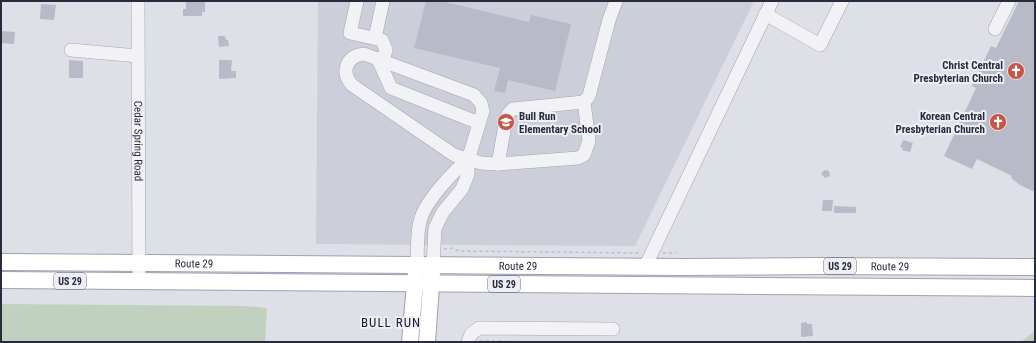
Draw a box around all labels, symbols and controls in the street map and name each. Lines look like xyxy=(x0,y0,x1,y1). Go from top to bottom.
place label: Christ Central Presbyterian Church xyxy=(913,59,1003,85)
church icon: Christ Central Presbyterian Church xyxy=(1006,61,1026,81)
street label: Cedar Spring Road xyxy=(131,101,145,181)
place label: Bull Run Elementary School xyxy=(519,110,601,136)
place label: Korean Central Presbyterian Church xyxy=(895,110,985,136)
school or university icon: Bull Run Elementary School xyxy=(496,112,516,132)
church icon: Korean Central Presbyterian Church xyxy=(988,112,1008,132)
street label: Route 29 xyxy=(175,257,213,271)
road number: US 29 xyxy=(824,258,856,274)
street label: Route 29 xyxy=(499,260,537,273)
street label: Route 29 xyxy=(871,260,909,273)
road number: US 29 xyxy=(54,273,86,289)
road number: US 29 xyxy=(488,276,520,292)
district label: BULL RUN xyxy=(361,315,421,330)

